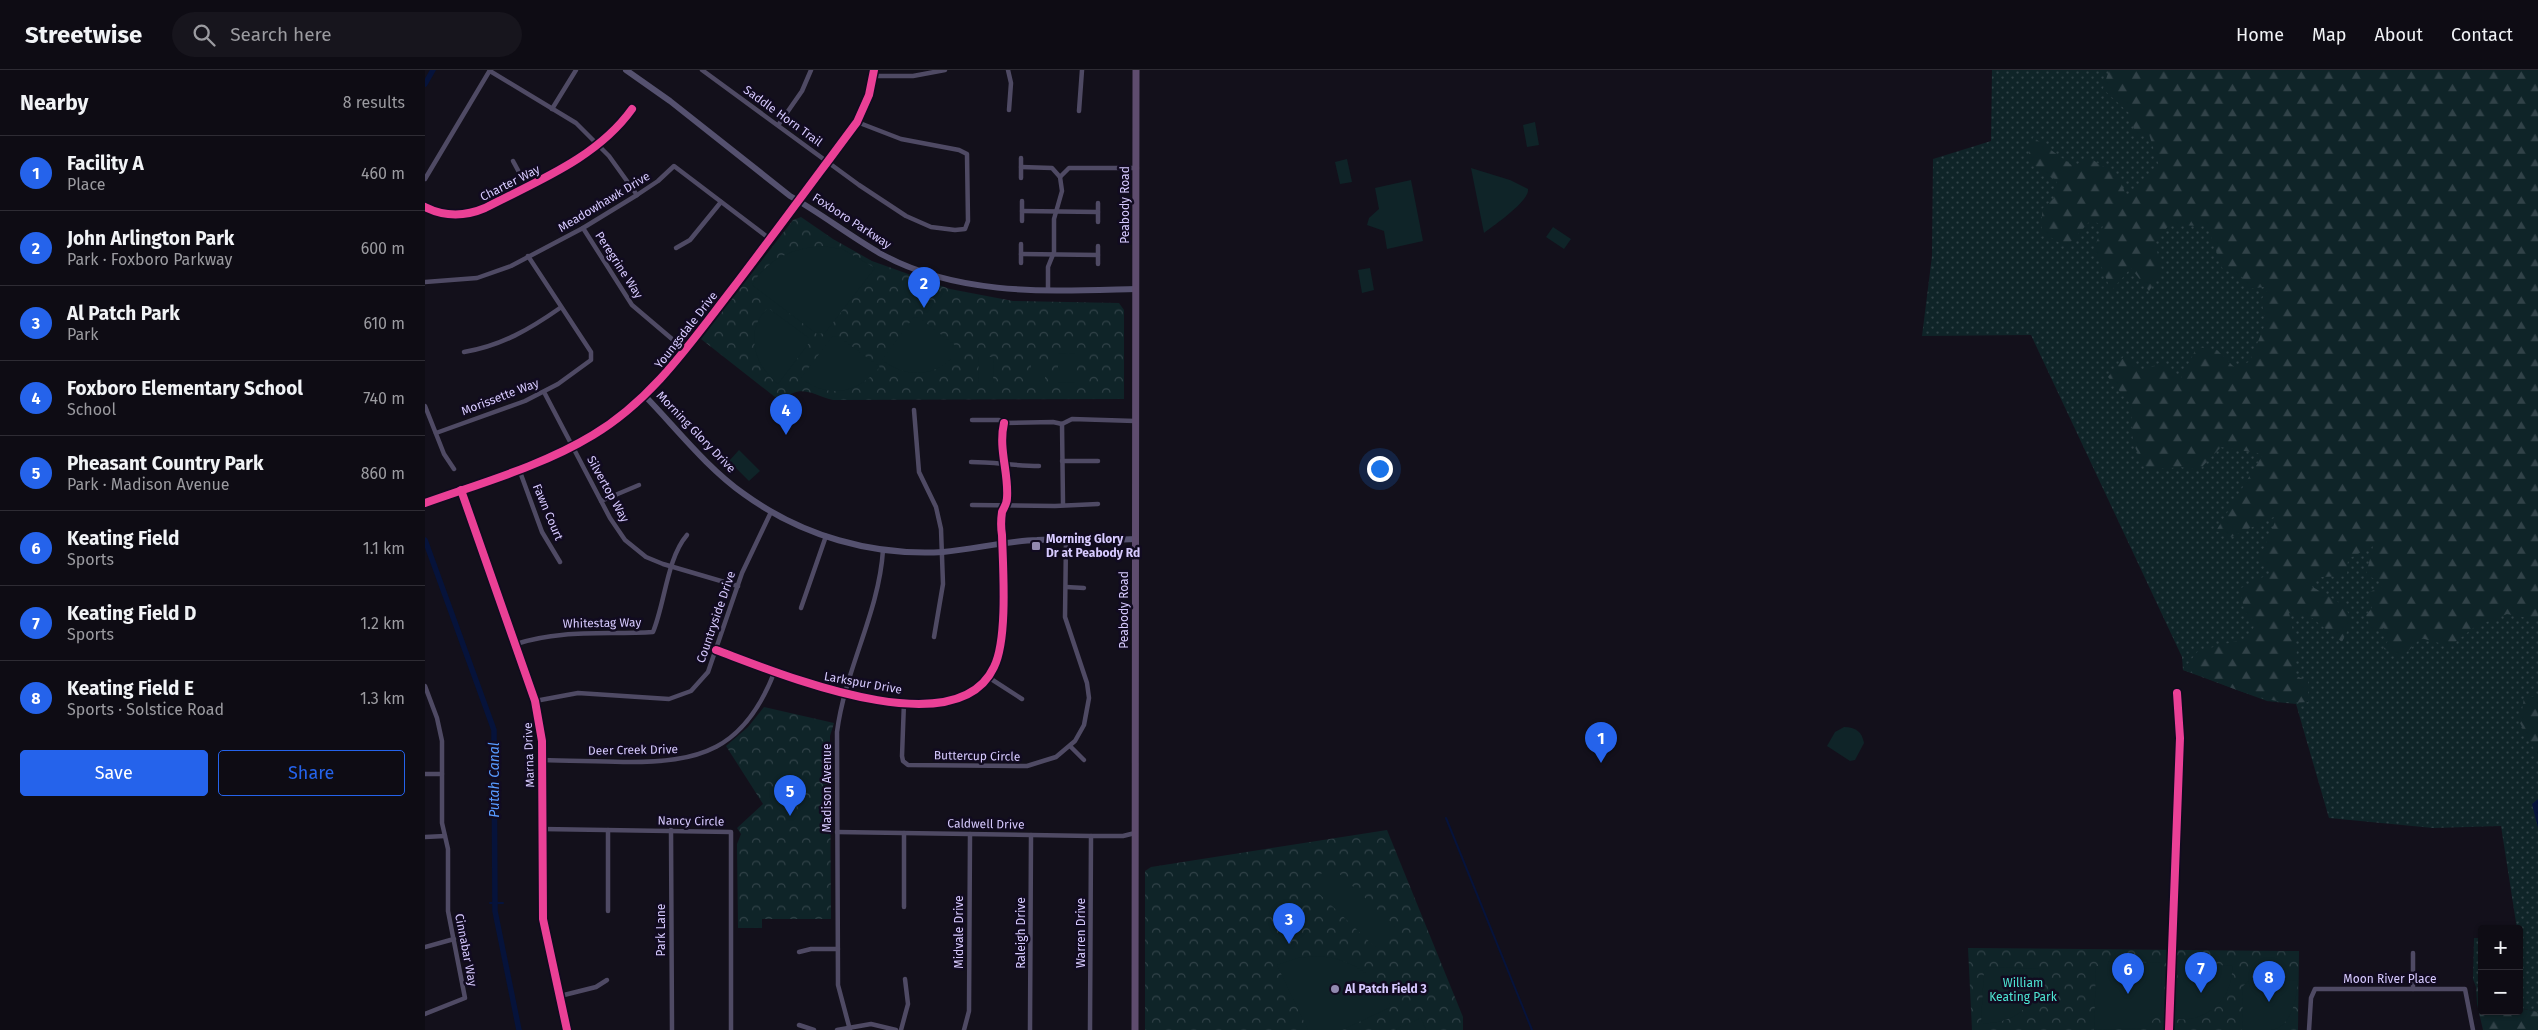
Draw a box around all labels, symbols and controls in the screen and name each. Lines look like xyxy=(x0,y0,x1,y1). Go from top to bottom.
search box xyxy=(172,12,522,57)
text: Streetwise xyxy=(25,21,142,49)
icon: search xyxy=(190,21,218,49)
text: Search here xyxy=(230,23,332,46)
text: Home xyxy=(2236,24,2284,46)
text: Map xyxy=(2312,24,2346,46)
text: About xyxy=(2374,24,2423,46)
text: Contact xyxy=(2451,24,2513,46)
street label: Saddle Horn Trail xyxy=(741,83,826,150)
text: Nearby xyxy=(20,90,88,116)
text: 8 results xyxy=(343,93,405,112)
text: Facility A xyxy=(67,152,144,175)
street label: Charter Way xyxy=(478,162,542,204)
text: 1 xyxy=(32,164,40,183)
text: 460 m xyxy=(361,164,405,183)
street label: Peabody Road xyxy=(1118,166,1132,244)
street label: Meadowhawk Drive xyxy=(556,169,652,235)
text: Place xyxy=(67,175,106,194)
street label: Foxboro Parkway xyxy=(810,190,894,252)
text: John Arlington Park xyxy=(67,227,234,250)
street label: Peregrine Way xyxy=(592,229,646,301)
text: 2 xyxy=(32,239,40,258)
text: 600 m xyxy=(361,239,405,258)
text: Park · Foxboro Parkway xyxy=(67,250,232,269)
pin: 2 xyxy=(908,267,940,308)
street label: Youngsdale Drive xyxy=(652,289,720,371)
text: Al Patch Park xyxy=(67,302,180,325)
text: 3 xyxy=(32,314,40,333)
text: 610 m xyxy=(363,314,405,333)
text: Park xyxy=(67,325,99,344)
street label: Morissette Way xyxy=(459,376,541,418)
text: Foxboro Elementary School xyxy=(67,377,303,400)
street label: Morning Glory Drive xyxy=(654,388,738,476)
text: 4 xyxy=(31,389,41,408)
text: 740 m xyxy=(363,389,405,408)
pin: 4 xyxy=(770,394,802,435)
text: School xyxy=(67,400,116,419)
text: Pheasant Country Park xyxy=(67,452,263,475)
street label: Silvertop Way xyxy=(584,453,632,525)
your location xyxy=(1367,456,1393,482)
text: 5 xyxy=(32,464,40,483)
text: 860 m xyxy=(361,464,405,483)
text: Park · Madison Avenue xyxy=(67,475,230,494)
street label: Fawn Court xyxy=(530,482,566,543)
text: Keating Field xyxy=(67,527,180,550)
place label: Morning Glory Dr at Peabody Rd xyxy=(1046,532,1140,560)
text: 6 xyxy=(31,539,41,558)
text: 1.1 km xyxy=(363,539,405,558)
marker: Morning Glory Dr at Peabody Rd xyxy=(1030,540,1042,552)
text: Sports xyxy=(67,550,114,569)
street label: Countryside Drive xyxy=(694,569,738,665)
street label: Peabody Road xyxy=(1117,571,1131,649)
text: Keating Field D xyxy=(67,602,196,625)
text: 7 xyxy=(32,614,40,633)
text: 1.2 km xyxy=(360,614,405,633)
street label: Whitestag Way xyxy=(563,615,641,631)
text: Sports xyxy=(67,625,114,644)
street label: Larkspur Drive xyxy=(823,669,903,697)
text: Keating Field E xyxy=(67,677,194,700)
text: 8 xyxy=(31,689,41,708)
text: 1.3 km xyxy=(360,689,405,708)
text: Sports · Solstice Road xyxy=(67,700,224,719)
street label: Marna Drive xyxy=(521,722,537,788)
pin: 1 xyxy=(1585,722,1617,763)
water label: Putah Canal xyxy=(486,742,503,818)
street label: Deer Creek Drive xyxy=(588,742,678,758)
street label: Madison Avenue xyxy=(820,743,834,833)
street label: Buttercup Circle xyxy=(934,748,1020,764)
button: Save xyxy=(20,750,208,796)
button: Share xyxy=(218,750,405,796)
pin: 5 xyxy=(774,775,806,816)
street label: Nancy Circle xyxy=(658,813,724,829)
street label: Caldwell Drive xyxy=(947,816,1025,832)
street label: Midvale Drive xyxy=(952,895,966,969)
street label: Raleigh Drive xyxy=(1014,897,1028,969)
street label: Warren Drive xyxy=(1074,898,1088,968)
pin: 3 xyxy=(1273,903,1305,944)
street label: Park Lane xyxy=(654,904,668,956)
street label: Cinnabar Way xyxy=(452,912,480,988)
map controls xyxy=(2478,925,2523,1015)
button: + xyxy=(2478,925,2523,970)
pin: 7 xyxy=(2185,952,2217,993)
pin: 6 xyxy=(2112,953,2144,994)
pin: 8 xyxy=(2253,961,2285,1002)
button: − xyxy=(2478,970,2523,1015)
street label: Moon River Place xyxy=(2343,972,2437,986)
park label: William Keating Park xyxy=(1989,976,2058,1004)
place label: Al Patch Field 3 xyxy=(1344,982,1427,996)
marker: Al Patch Field 3 xyxy=(1329,983,1341,995)

